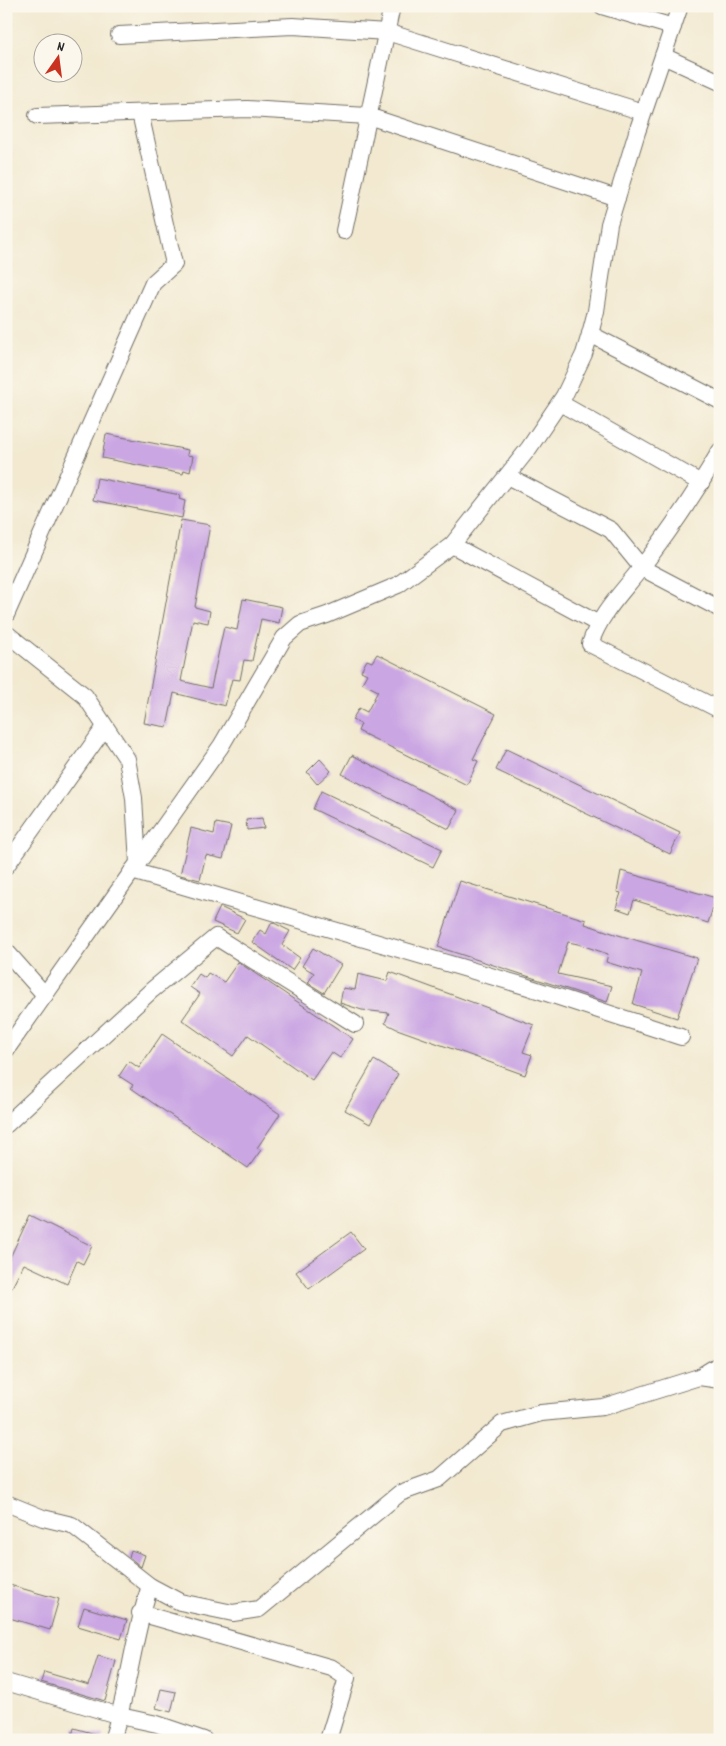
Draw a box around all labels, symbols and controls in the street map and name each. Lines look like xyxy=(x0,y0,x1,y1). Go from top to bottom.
north arrow xyxy=(32,32,82,82)
text: N xyxy=(55,37,67,58)

